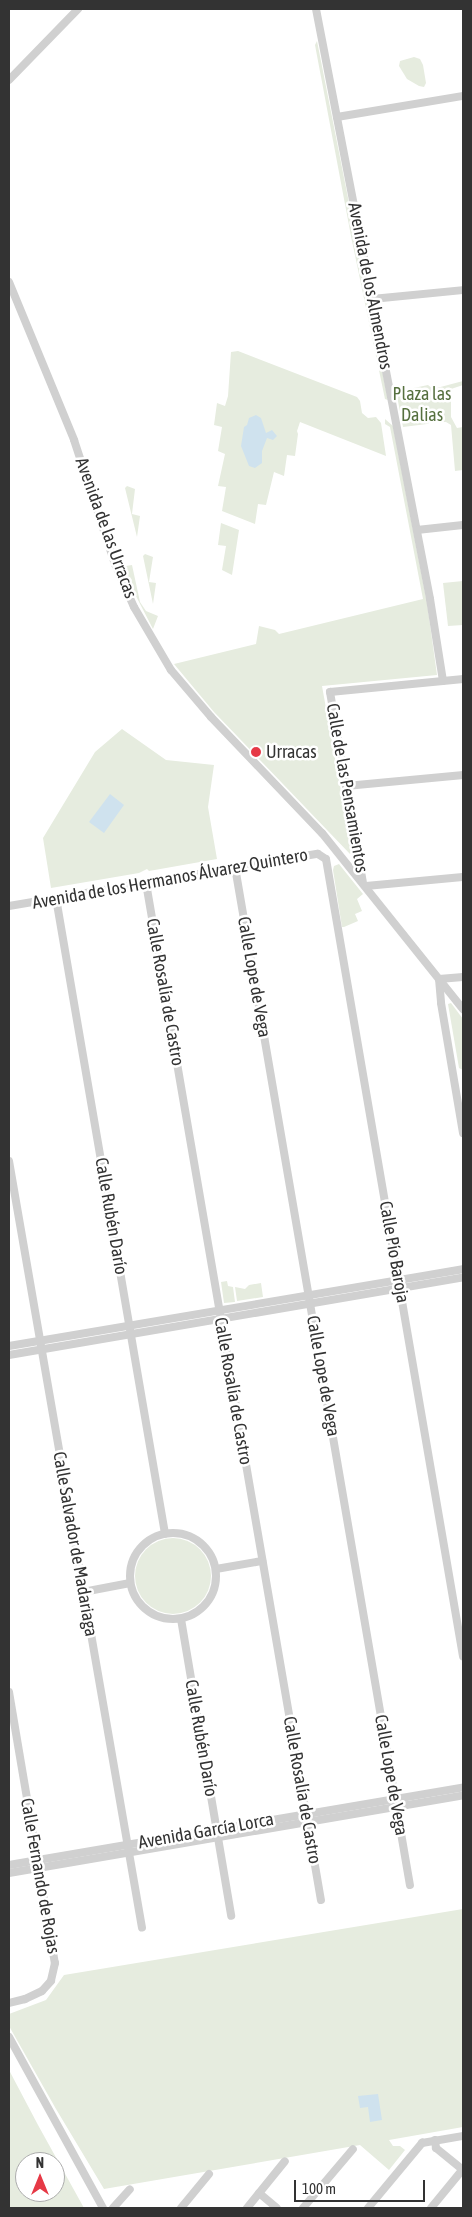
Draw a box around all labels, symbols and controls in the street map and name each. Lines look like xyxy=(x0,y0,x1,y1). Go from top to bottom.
street label: Avenida de los Almendros xyxy=(343,201,397,371)
park label: Plaza las Dalias xyxy=(393,384,451,426)
street label: Avenida de las Urracas xyxy=(71,455,141,601)
street label: Calle de las Pensamientos xyxy=(321,702,373,874)
place label: Urracas xyxy=(266,741,317,763)
marker: Urracas xyxy=(250,746,262,758)
street label: Avenida de los Hermanos Álvarez Quintero xyxy=(31,844,309,914)
street label: Calle Lope de Vega xyxy=(233,915,275,1039)
street label: Calle Rosalía de Castro xyxy=(141,917,189,1067)
street label: Calle Rubén Darío xyxy=(90,1156,132,1276)
street label: Calle Pío Baroja xyxy=(374,1199,414,1305)
street label: Calle Lope de Vega xyxy=(302,1314,344,1438)
street label: Calle Rosalía de Castro xyxy=(209,1316,257,1466)
street label: Calle Salvador de Madariaga xyxy=(48,1450,102,1638)
street label: Calle Rubén Darío xyxy=(180,1678,222,1798)
street label: Calle Lope de Vega xyxy=(370,1713,412,1837)
street label: Calle Rosalía de Castro xyxy=(278,1715,326,1865)
street label: Calle Fernando de Rojas xyxy=(16,1797,64,1955)
street label: Avenida García Lorca xyxy=(137,1808,275,1854)
north arrow xyxy=(15,2152,65,2202)
text: N xyxy=(36,2155,44,2171)
scale bar xyxy=(297,2170,428,2202)
text: 100 m xyxy=(302,2180,336,2197)

